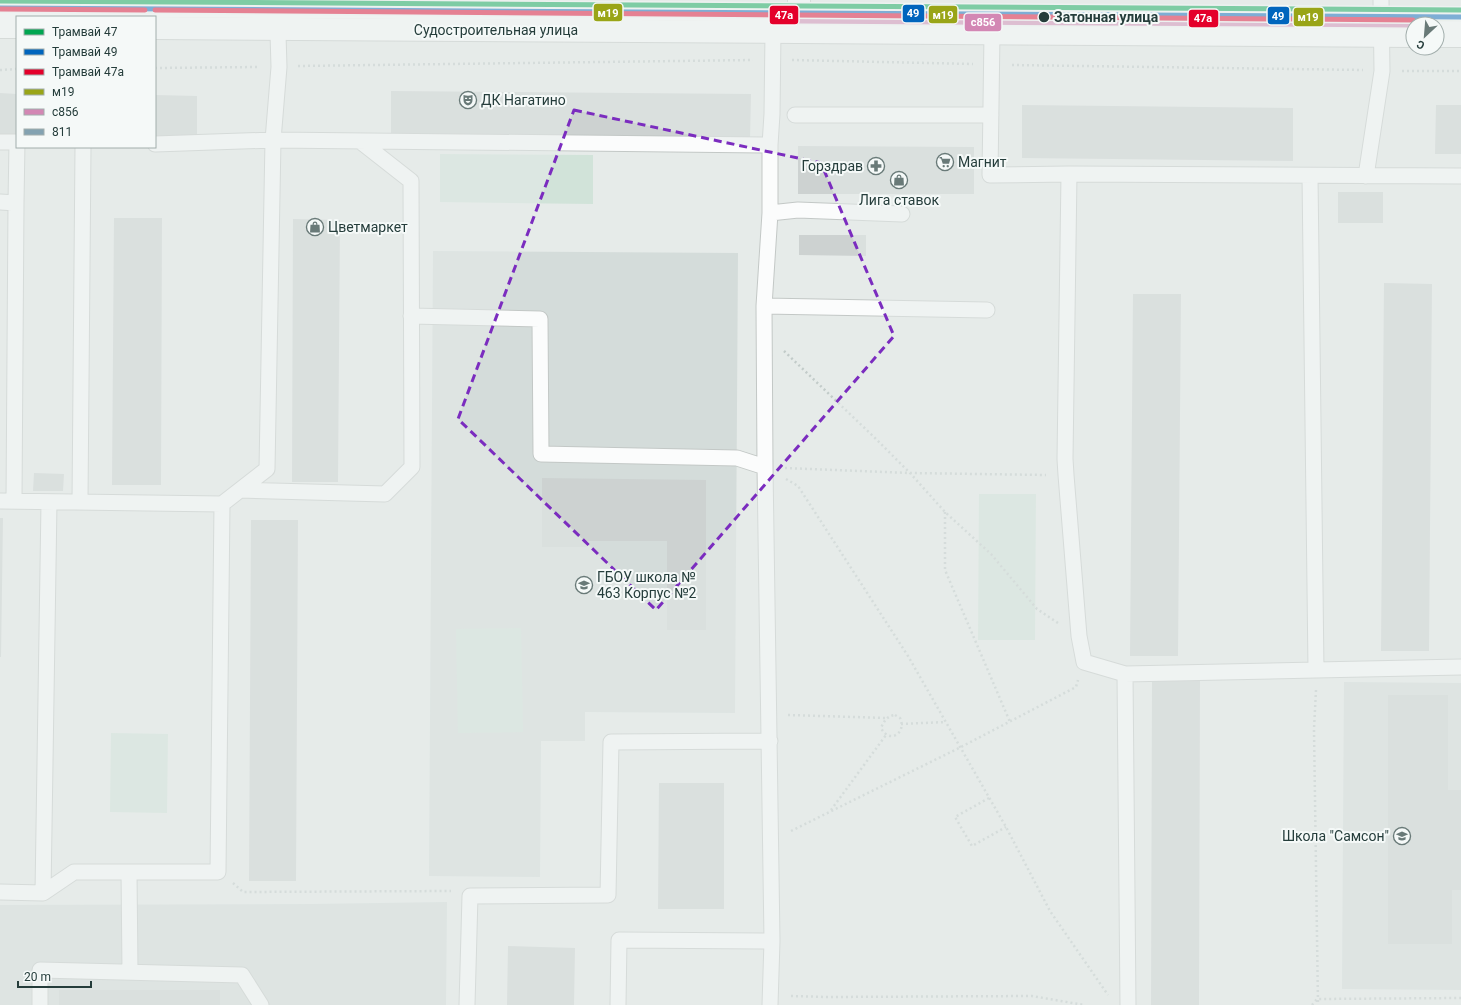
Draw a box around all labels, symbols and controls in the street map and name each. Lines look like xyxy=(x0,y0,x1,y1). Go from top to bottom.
line badge: м19 xyxy=(593,3,623,22)
line badge: 49 xyxy=(902,4,925,23)
line badge: 47а xyxy=(769,5,799,25)
line badge: м19 xyxy=(928,5,958,24)
line badge: 49 xyxy=(1267,6,1290,25)
text: м19 xyxy=(598,7,618,20)
text: 49 xyxy=(907,7,919,20)
line badge: м19 xyxy=(1293,7,1324,27)
text: 47а xyxy=(775,9,793,22)
text: м19 xyxy=(933,9,953,22)
place label: Затонная улица xyxy=(1054,9,1159,25)
line badge: 47а xyxy=(1188,9,1219,28)
marker: Затонная улица xyxy=(1037,10,1051,24)
text: 49 xyxy=(1272,10,1284,23)
text: м19 xyxy=(1298,11,1318,24)
text: 47а xyxy=(1194,12,1212,25)
line badge: с856 xyxy=(964,13,1002,32)
legend xyxy=(16,16,156,148)
text: с856 xyxy=(971,16,995,29)
north arrow xyxy=(1405,16,1445,56)
street label: Судостроительная улица xyxy=(414,22,578,38)
text: Трамвай 47 xyxy=(52,25,118,39)
text: С xyxy=(1415,37,1427,52)
text: Трамвай 49 xyxy=(52,45,117,59)
text: Трамвай 47а xyxy=(52,65,124,79)
text: м19 xyxy=(52,85,74,99)
theatre icon: ДК Нагатино xyxy=(458,90,478,110)
place label: ДК Нагатино xyxy=(481,92,566,108)
text: с856 xyxy=(52,105,79,119)
text: 811 xyxy=(52,125,72,139)
supermarket icon: Магнит xyxy=(935,152,955,172)
place label: Магнит xyxy=(958,154,1007,170)
pharmacy icon: Горздрав xyxy=(866,156,886,176)
place label: Горздрав xyxy=(802,158,863,174)
shop icon: Лига ставок xyxy=(889,170,909,190)
place label: Лига ставок xyxy=(859,192,939,208)
shop icon: Цветмаркет xyxy=(305,217,325,237)
place label: Цветмаркет xyxy=(328,219,408,235)
place label: ГБОУ школа № 463 Корпус №2 xyxy=(597,569,697,601)
school or university icon: ГБОУ школа № 463 Корпус №2 xyxy=(574,575,594,595)
school or university icon: Школа "Самсон" xyxy=(1392,826,1412,846)
place label: Школа "Самсон" xyxy=(1282,828,1389,844)
scale bar xyxy=(18,963,91,989)
text: 20 m xyxy=(24,970,51,984)

